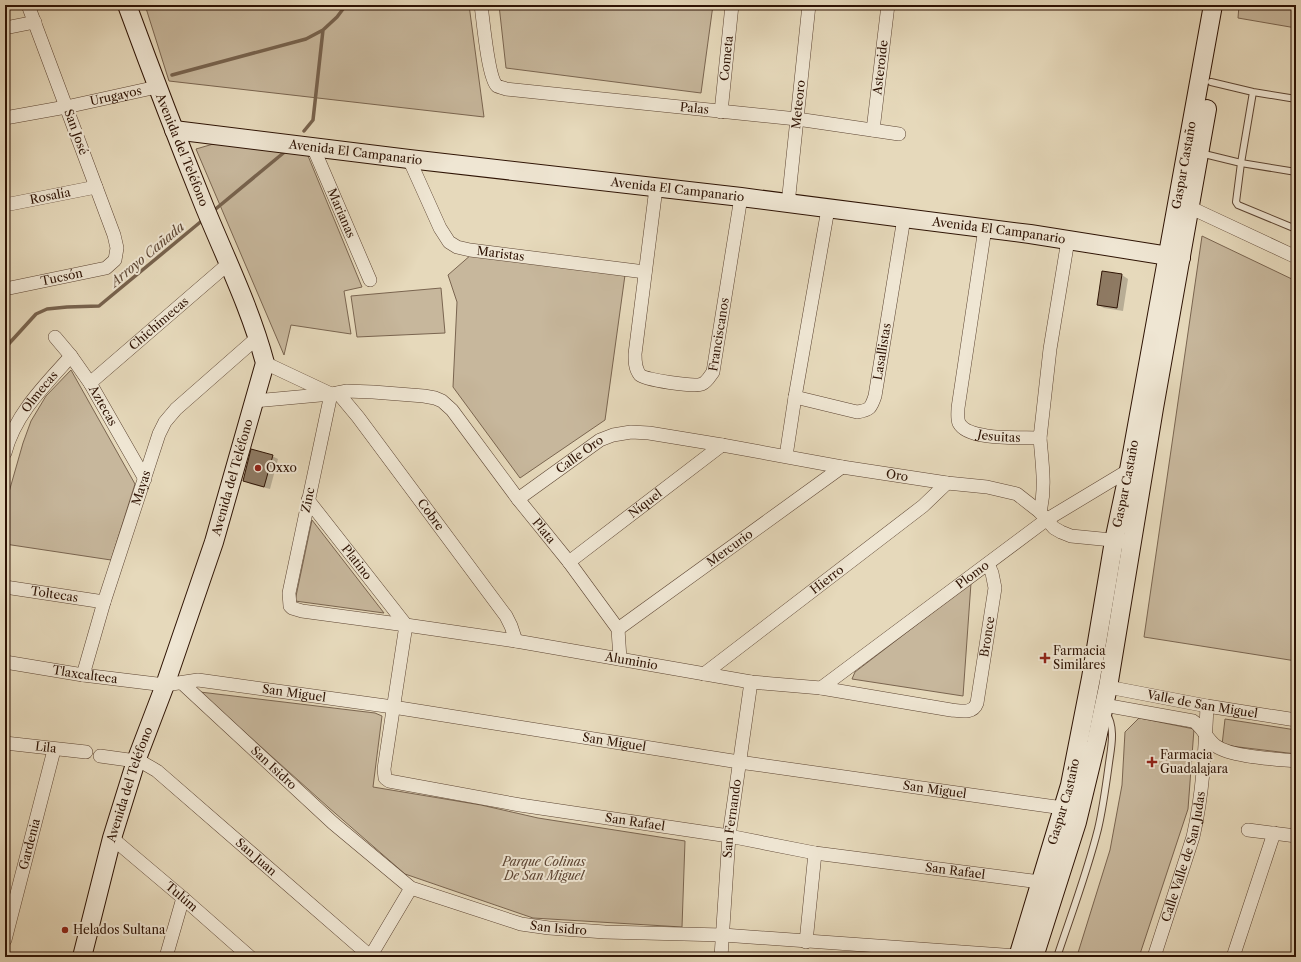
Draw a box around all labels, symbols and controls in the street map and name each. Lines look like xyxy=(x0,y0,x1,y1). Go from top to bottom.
street label: Cometa xyxy=(716,34,736,81)
street label: Asteroide xyxy=(869,39,891,97)
street label: Meteoro xyxy=(788,79,808,130)
street label: Urugayos xyxy=(88,83,143,109)
street label: Avenida del Teléfono xyxy=(153,90,212,209)
street label: Palas xyxy=(679,99,710,117)
street label: San José xyxy=(61,107,92,157)
street label: Gaspar Castaño xyxy=(1168,120,1199,210)
street label: Avenida El Campanario xyxy=(287,136,423,167)
street label: Avenida El Campanario xyxy=(609,174,745,204)
street label: Rosalía xyxy=(28,184,72,207)
street label: Marianas xyxy=(325,186,359,240)
street label: Avenida El Campanario xyxy=(930,214,1067,247)
water label: Arroyo Cañada xyxy=(105,218,188,291)
street label: Maristas xyxy=(476,243,526,264)
street label: Tucsón xyxy=(39,265,84,288)
street label: Chichimecas xyxy=(126,293,191,353)
street label: Franciscanos xyxy=(705,296,732,373)
street label: Lasallistas xyxy=(870,322,894,381)
street label: Olmecas xyxy=(18,368,61,415)
street label: Aztecas xyxy=(85,382,121,428)
street label: Avenida del Teléfono xyxy=(208,417,256,538)
street label: Jesuitas xyxy=(974,426,1021,445)
street label: Calle Oro xyxy=(553,432,606,476)
street label: Gaspar Castaño xyxy=(1109,439,1141,529)
place label: Oxxo xyxy=(266,460,297,475)
marker: Oxxo xyxy=(253,463,263,473)
street label: Oro xyxy=(885,466,909,484)
street label: Mayas xyxy=(128,468,154,507)
street label: Níquel xyxy=(625,485,665,521)
street label: Zinc xyxy=(298,486,318,514)
street label: Cobre xyxy=(414,496,448,533)
street label: Plata xyxy=(530,515,559,547)
street label: Mercurio xyxy=(704,526,756,569)
street label: Platino xyxy=(339,541,376,582)
street label: Plomo xyxy=(953,557,992,592)
street label: Hierro xyxy=(807,562,846,597)
street label: Toltecas xyxy=(30,583,79,605)
street label: Bronce xyxy=(976,615,998,658)
place label: Farmacia Similares xyxy=(1053,643,1106,672)
street label: Aluminio xyxy=(603,649,659,673)
marker: Farmacia Similares xyxy=(1040,653,1050,663)
street label: Tlaxcalteca xyxy=(51,662,119,686)
street label: San Miguel xyxy=(261,681,327,705)
street label: Valle de San Miguel xyxy=(1145,686,1259,721)
street label: Avenida del Teléfono xyxy=(103,725,155,845)
street label: San Miguel xyxy=(582,729,648,754)
street label: Lila xyxy=(34,738,58,756)
street label: San Isidro xyxy=(248,743,300,793)
place label: Farmacia Guadalajara xyxy=(1160,747,1229,776)
street label: Gaspar Castaño xyxy=(1044,757,1082,847)
marker: Farmacia Guadalajara xyxy=(1147,757,1157,767)
street label: San Miguel xyxy=(902,777,968,801)
street label: San Fernando xyxy=(720,778,744,858)
street label: Calle Valle de San Judas xyxy=(1158,790,1208,924)
street label: San Rafael xyxy=(604,810,666,833)
street label: Gardenia xyxy=(15,816,43,871)
street label: San Juan xyxy=(233,835,280,879)
park label: Parque Colinas De San Miguel xyxy=(501,854,587,883)
street label: San Rafael xyxy=(924,859,986,882)
street label: Tulúm xyxy=(162,878,201,915)
street label: San Isidro xyxy=(529,917,588,938)
place label: Helados Sultana xyxy=(73,922,166,937)
marker: Helados Sultana xyxy=(60,925,70,935)

